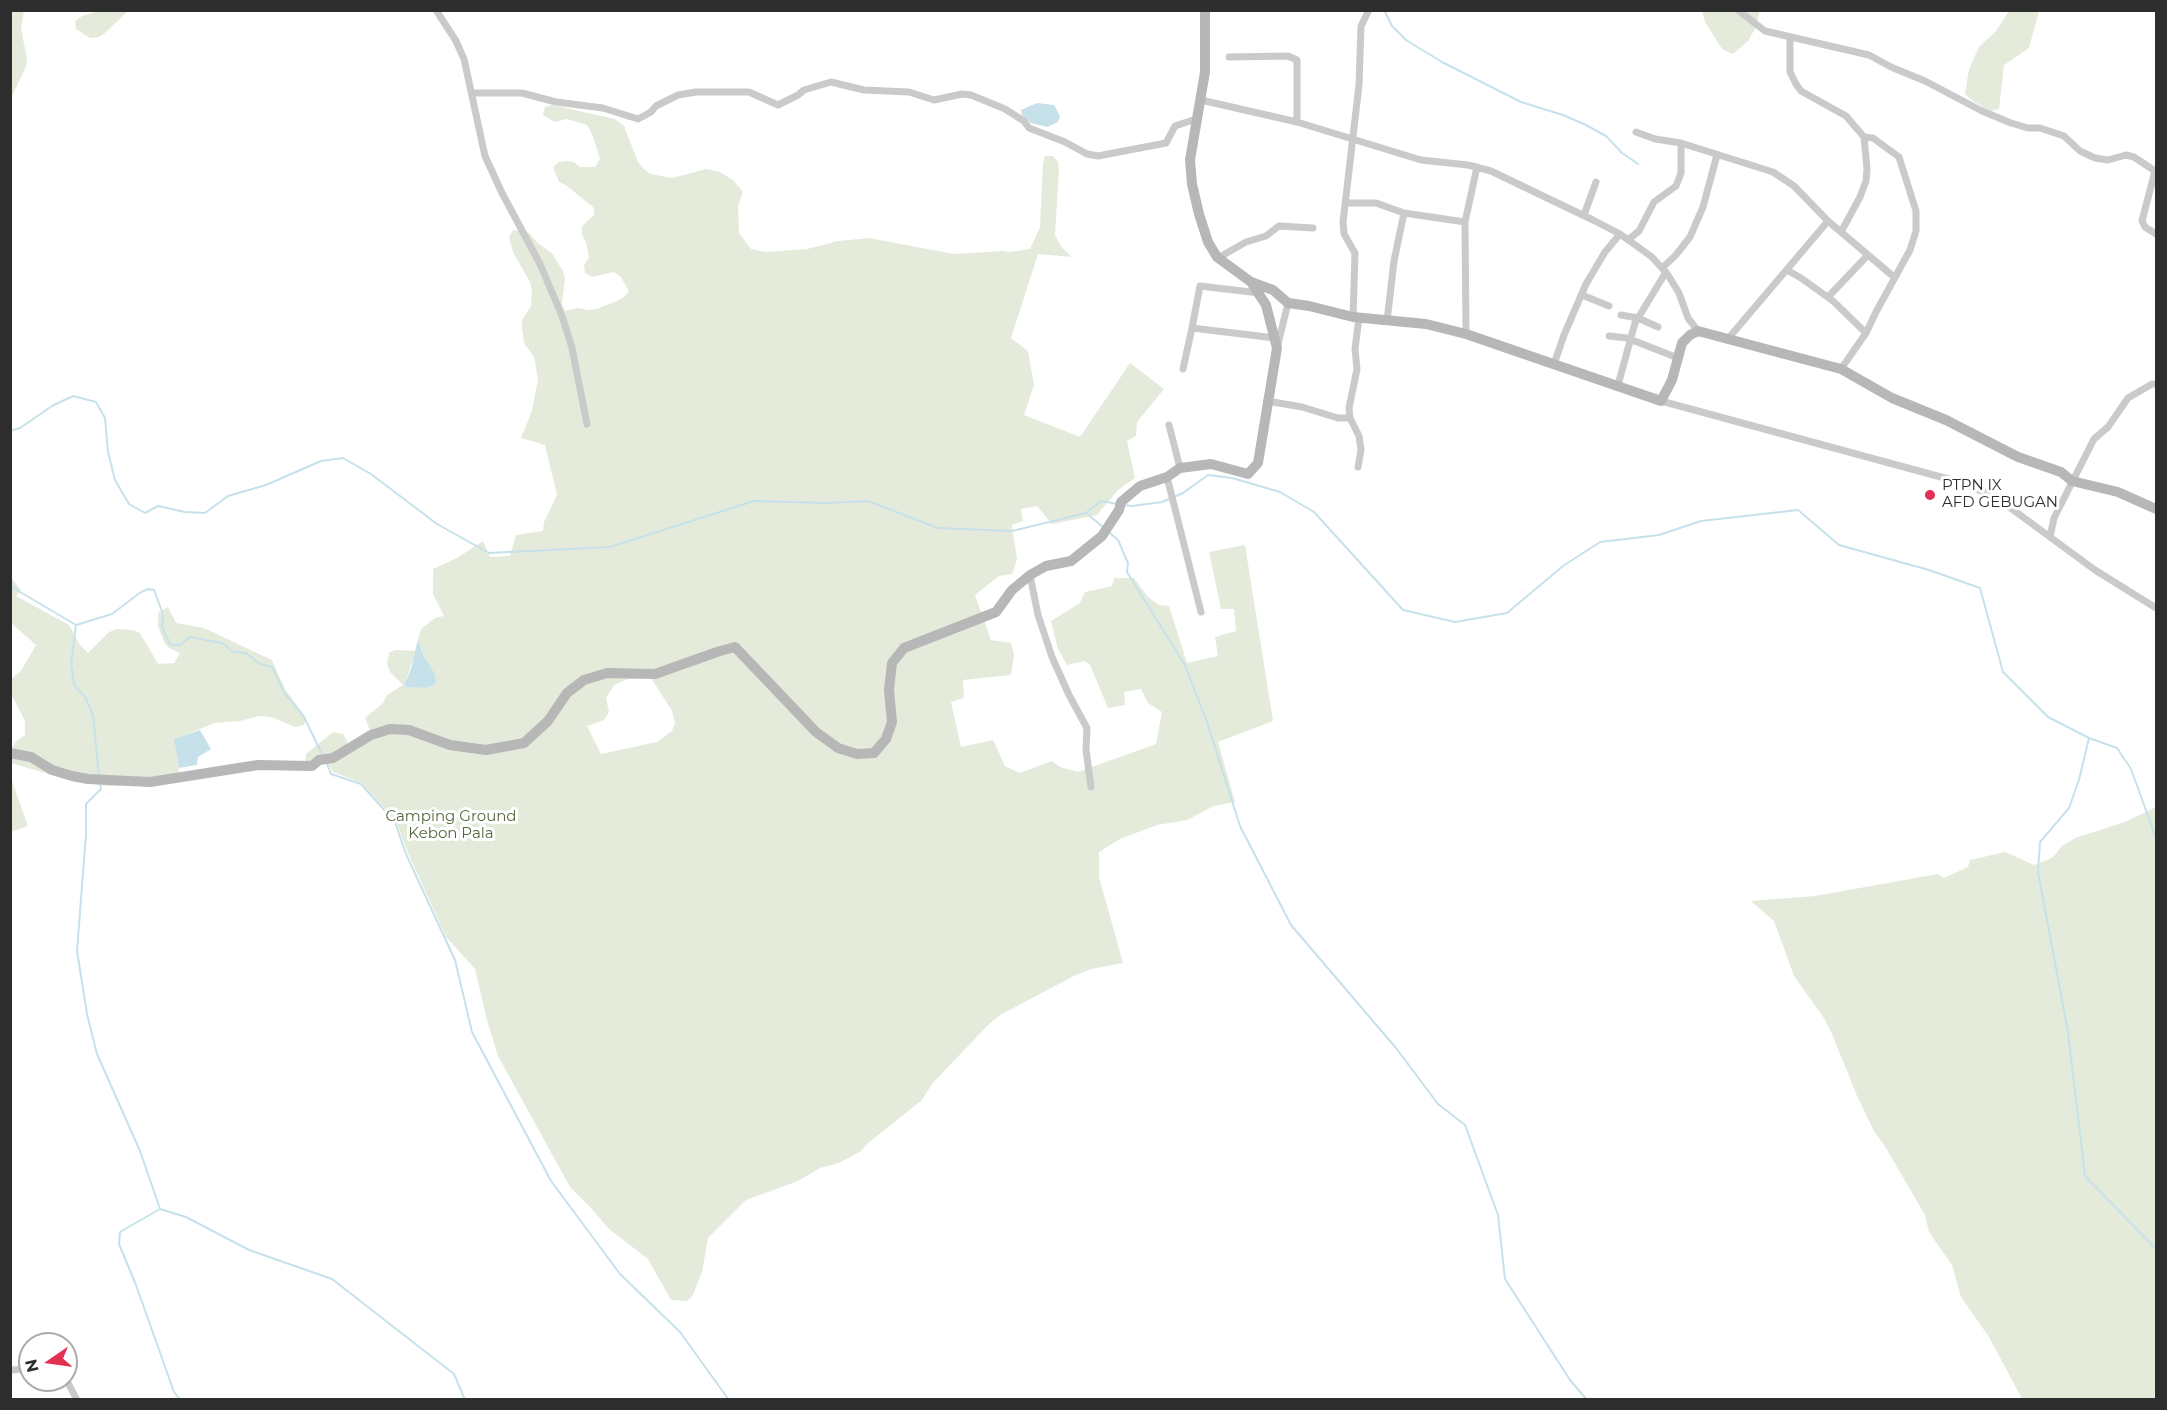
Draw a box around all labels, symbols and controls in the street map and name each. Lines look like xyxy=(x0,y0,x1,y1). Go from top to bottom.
place label: PTPN IX AFD GEBUGAN xyxy=(1942,477,2058,512)
marker: PTPN IX AFD GEBUGAN xyxy=(1923,488,1937,502)
park label: Camping Ground Kebon Pala xyxy=(385,808,517,843)
north arrow xyxy=(18,1332,78,1392)
text: N xyxy=(21,1357,43,1374)

